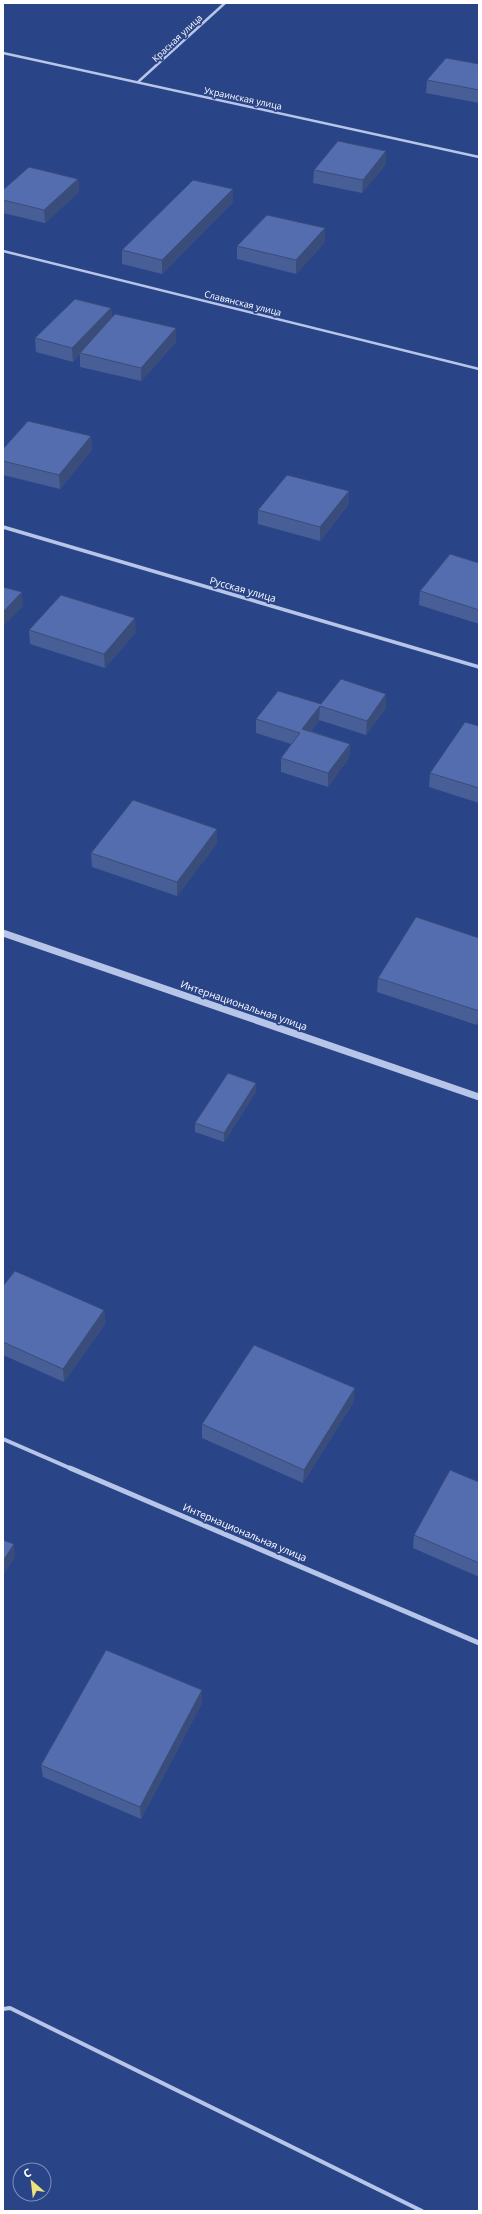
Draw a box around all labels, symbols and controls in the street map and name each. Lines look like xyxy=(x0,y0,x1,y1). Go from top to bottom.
street label: Красная улица xyxy=(149,11,205,65)
street label: Украинская улица xyxy=(203,83,283,113)
street label: Славянская улица xyxy=(203,287,283,319)
street label: Русская улица xyxy=(208,573,278,605)
street label: Интернациональная улица xyxy=(179,977,309,1033)
street label: Интернациональная улица xyxy=(181,1500,309,1564)
north arrow xyxy=(12,2162,52,2202)
text: С xyxy=(20,2164,34,2181)

